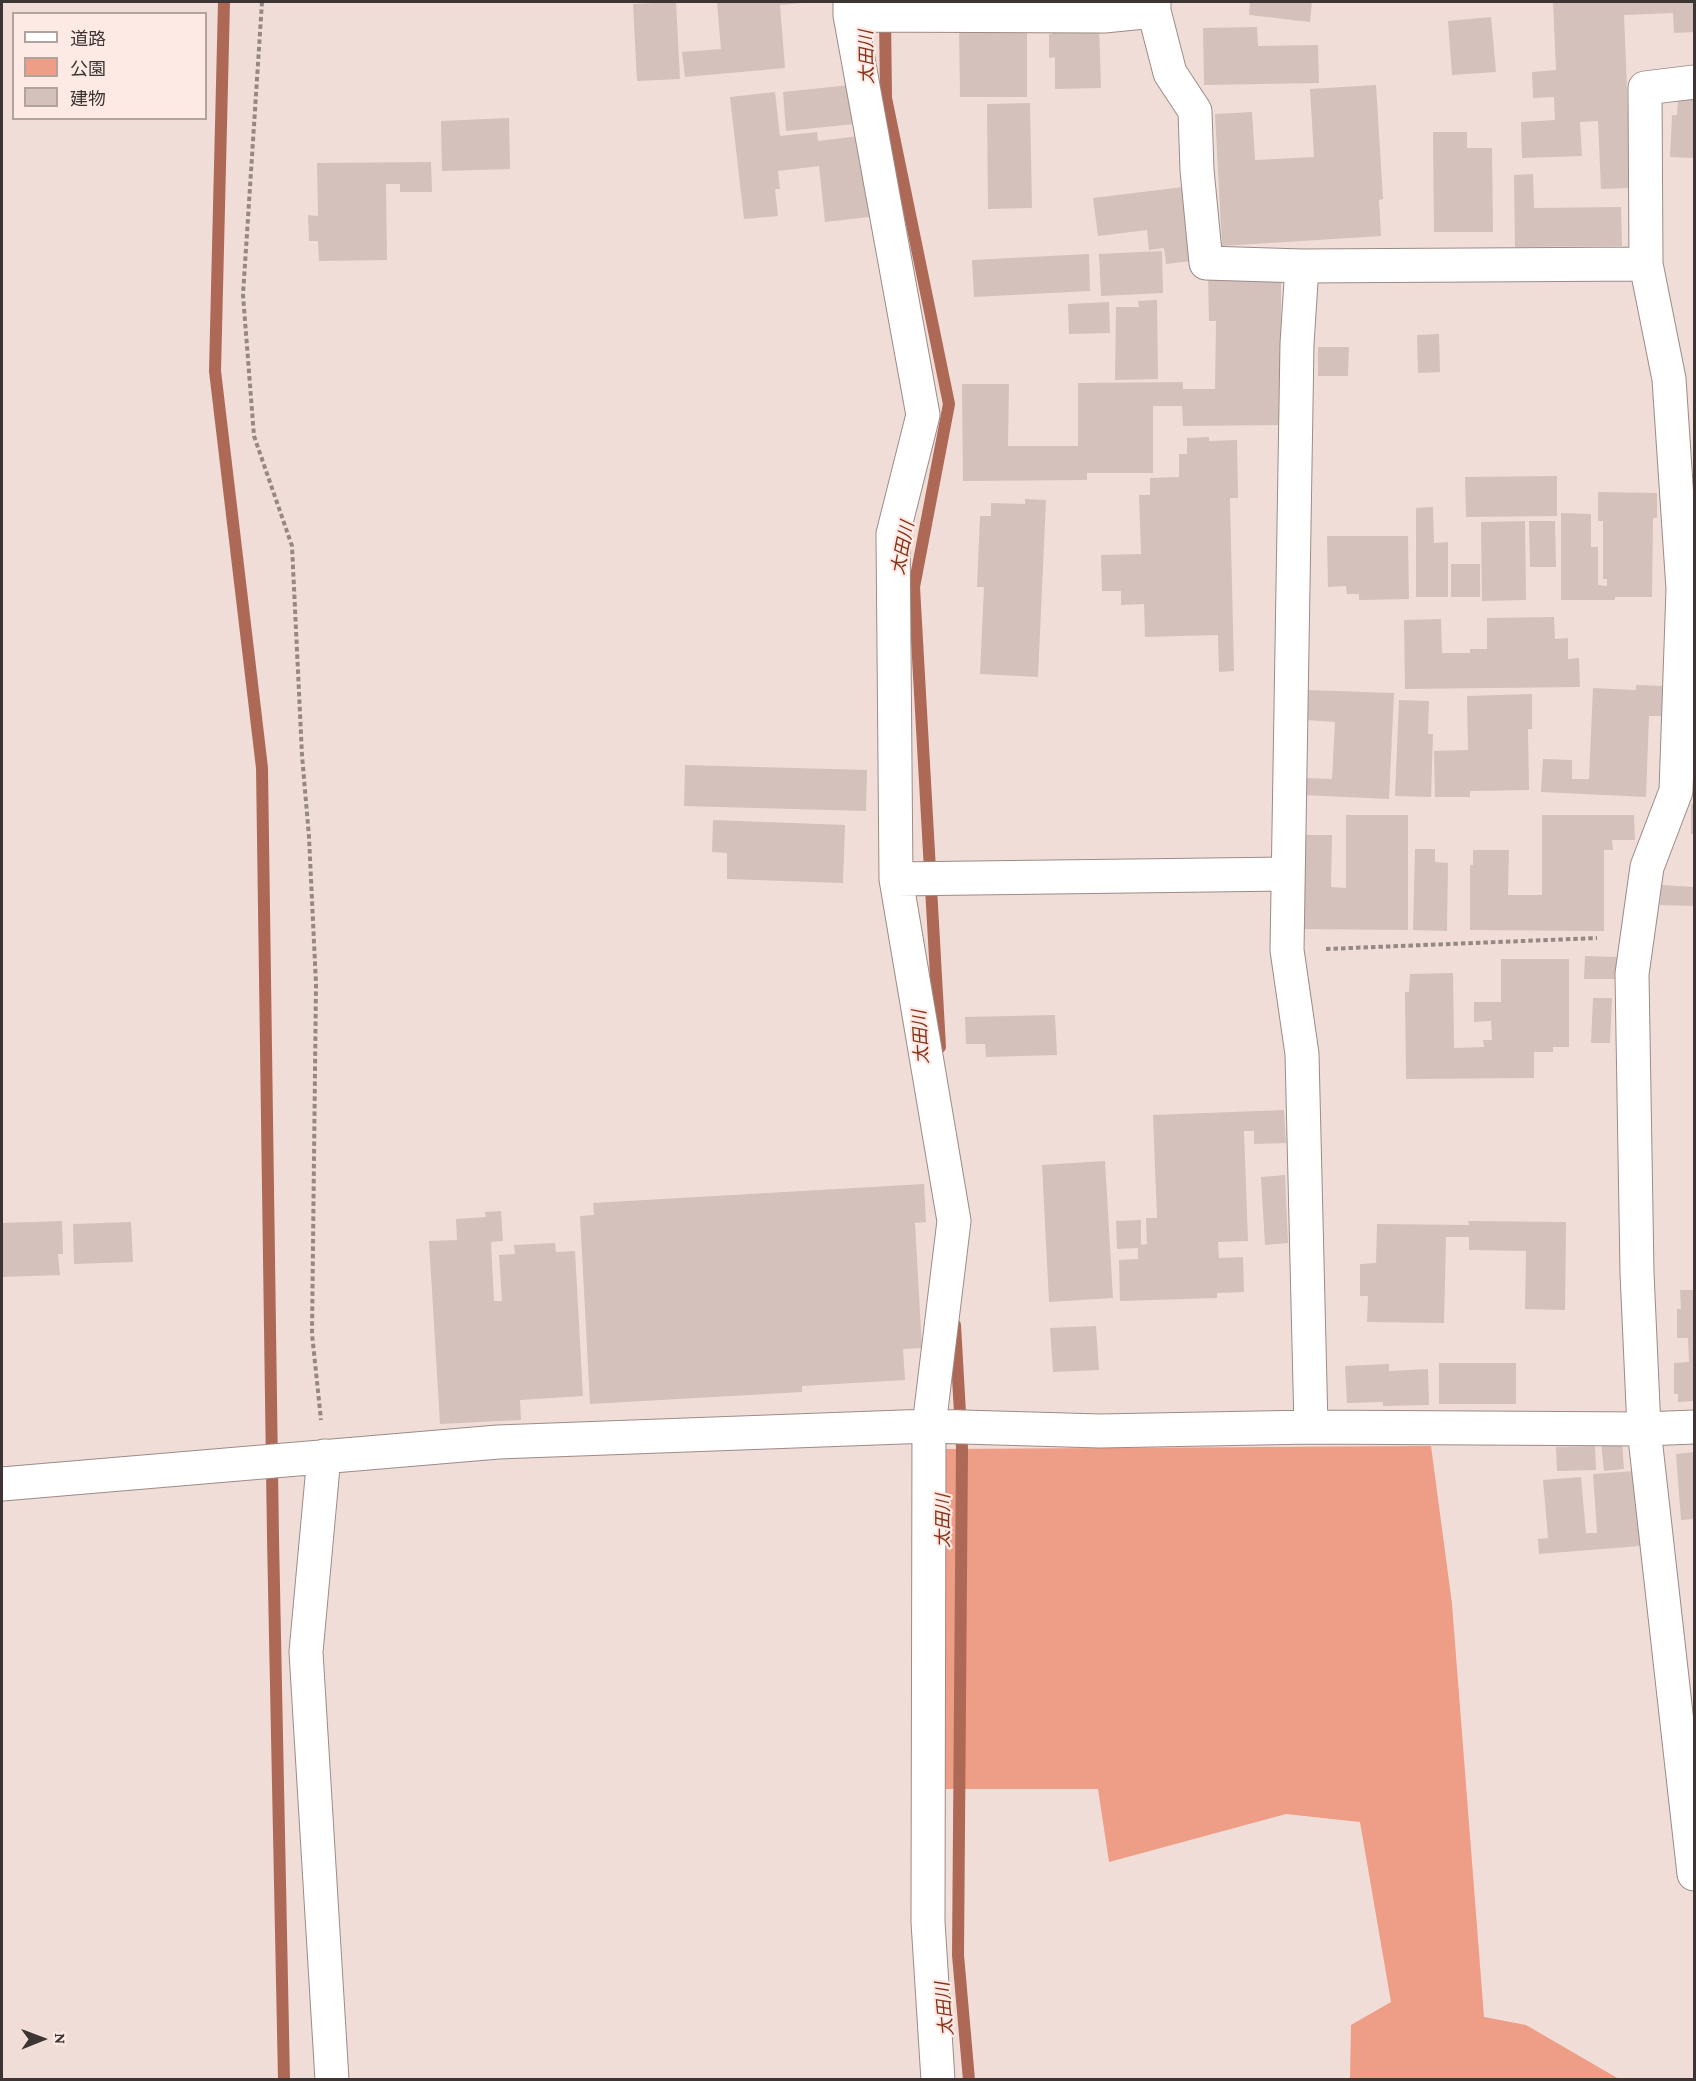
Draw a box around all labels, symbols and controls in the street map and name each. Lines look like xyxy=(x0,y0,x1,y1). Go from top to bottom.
legend xyxy=(12,12,207,120)
text: 道路 xyxy=(70,29,106,49)
water label: 太田川 xyxy=(856,30,878,84)
text: 公園 xyxy=(70,59,106,79)
text: 建物 xyxy=(70,89,106,109)
water label: 太田川 xyxy=(887,519,919,577)
water label: 太田川 xyxy=(909,1009,933,1065)
water label: 太田川 xyxy=(932,1494,954,1548)
water label: 太田川 xyxy=(932,1981,958,2037)
north arrow xyxy=(12,2009,72,2069)
text: N xyxy=(52,2033,69,2044)

